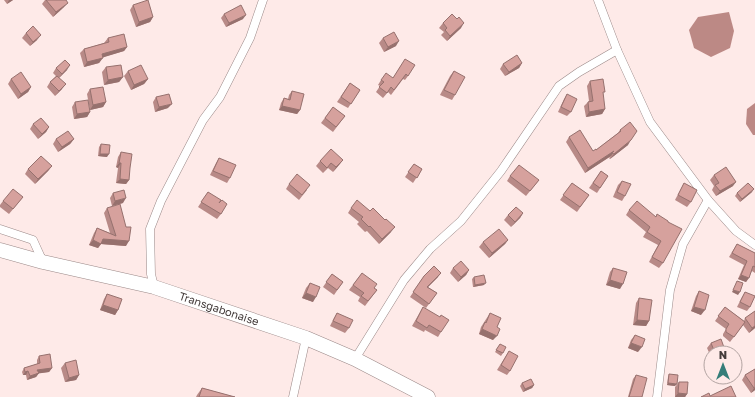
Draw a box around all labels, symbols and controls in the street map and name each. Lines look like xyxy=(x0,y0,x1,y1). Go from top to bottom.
street label: Transgabonaise xyxy=(178,289,261,328)
north arrow xyxy=(703,345,743,385)
text: N xyxy=(719,348,727,361)

